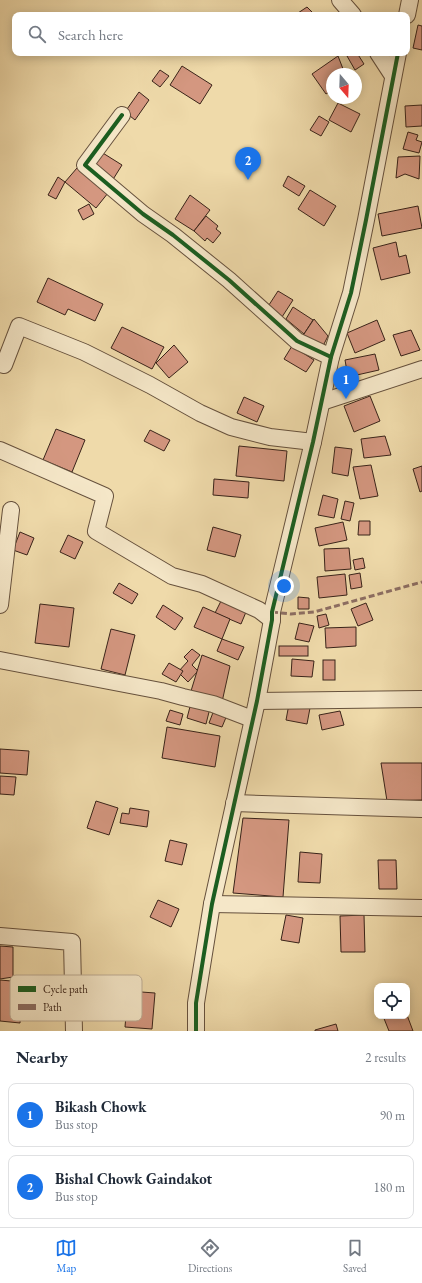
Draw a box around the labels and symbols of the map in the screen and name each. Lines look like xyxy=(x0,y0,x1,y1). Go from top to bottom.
north arrow xyxy=(326,68,362,104)
pin: 2 xyxy=(235,147,261,180)
pin: 1 xyxy=(333,366,359,399)
your location xyxy=(274,576,294,596)
legend xyxy=(10,975,142,1021)
text: Cycle path xyxy=(43,982,88,996)
text: Path xyxy=(43,1000,62,1014)

